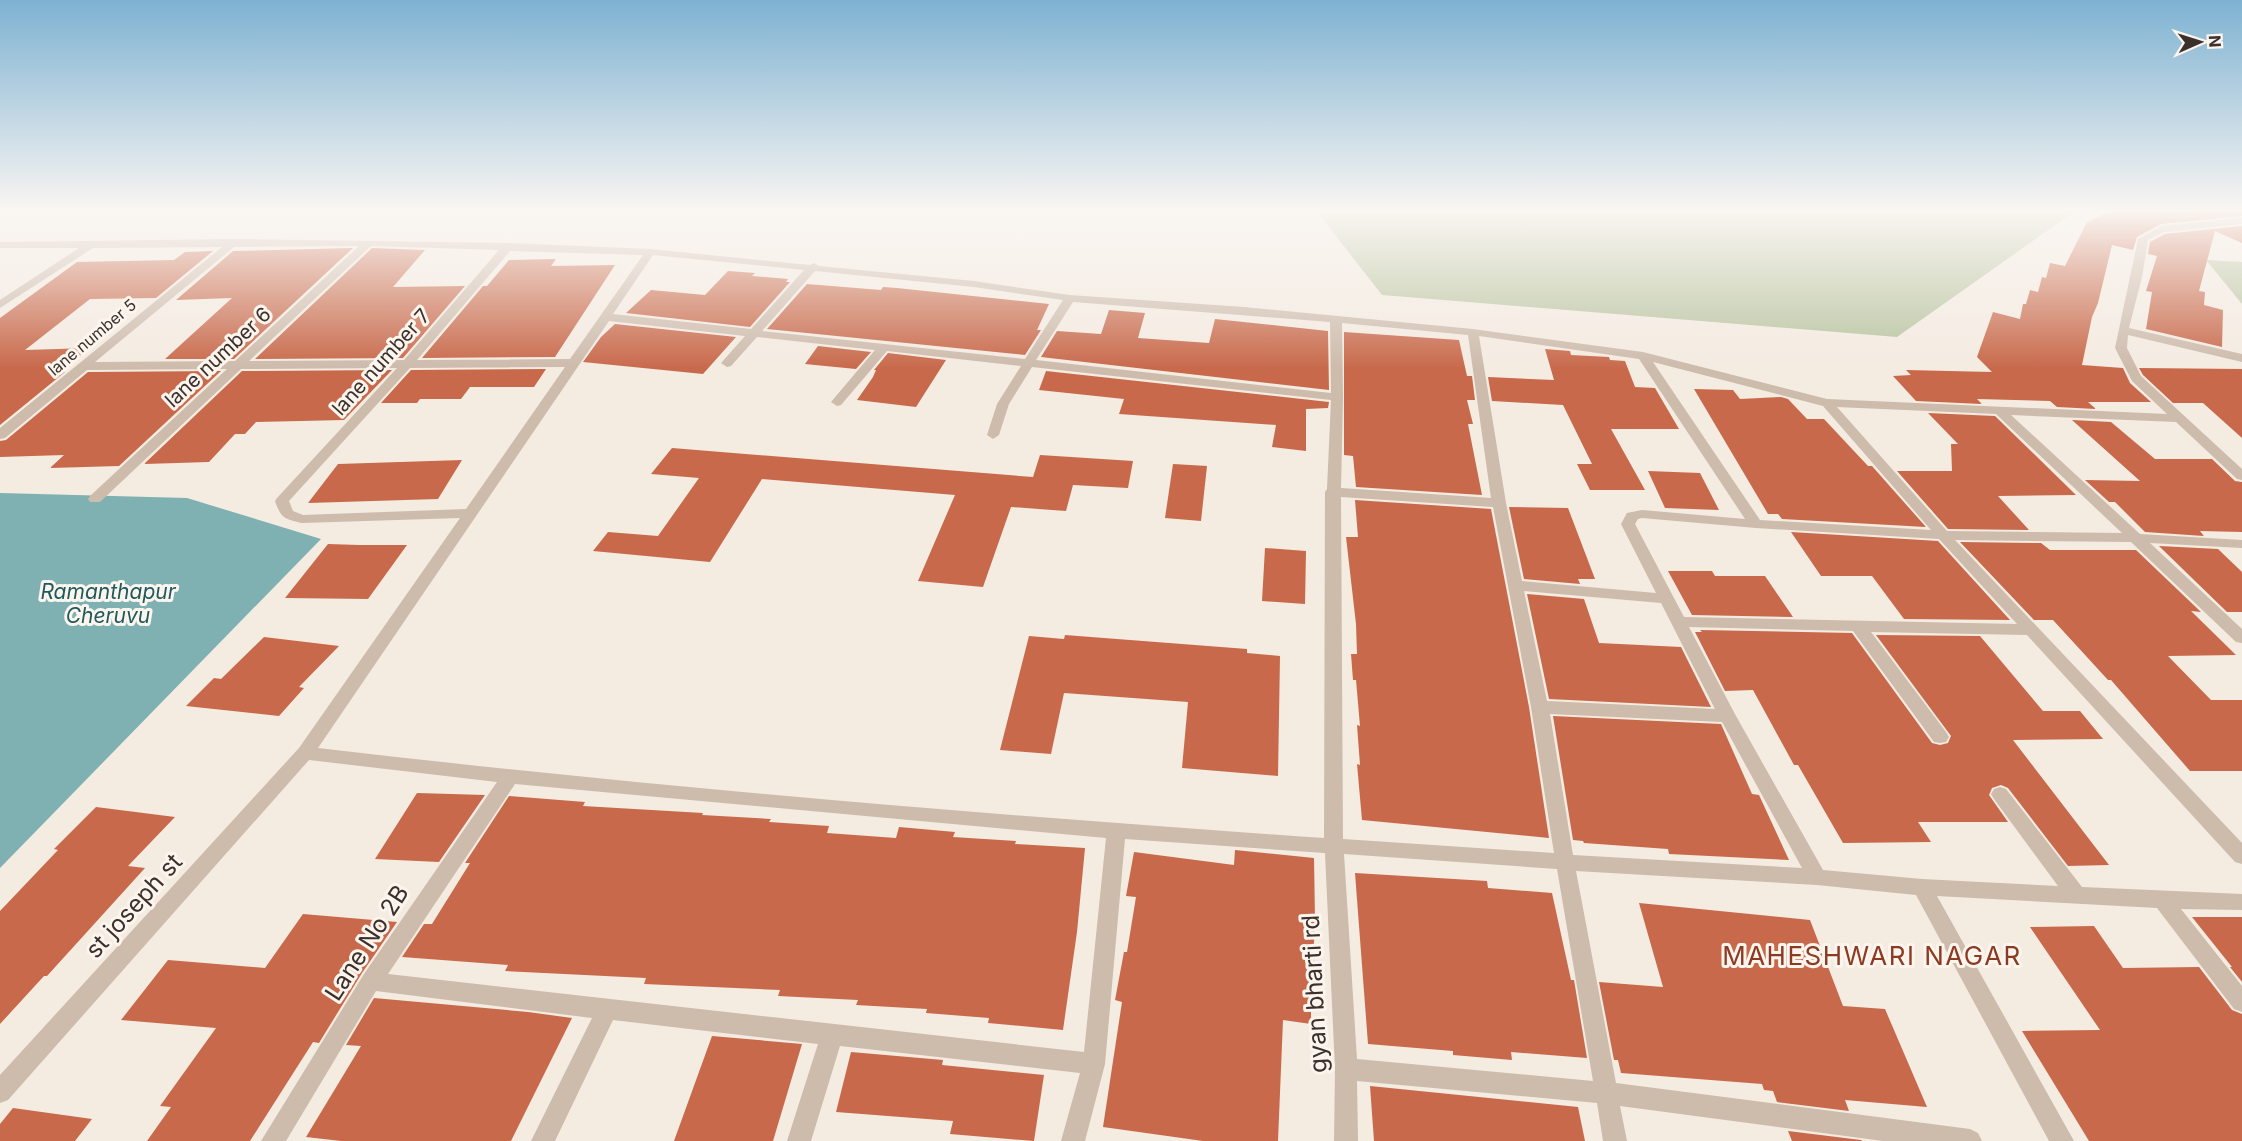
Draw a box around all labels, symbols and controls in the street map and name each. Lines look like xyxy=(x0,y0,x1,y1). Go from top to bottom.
north arrow xyxy=(2170,12,2230,72)
text: N xyxy=(2205,35,2225,48)
street label: lane number 5 xyxy=(44,294,140,380)
street label: lane number 6 xyxy=(160,302,276,412)
street label: lane number 7 xyxy=(327,304,435,420)
water label: Ramanthapur Cheruvu xyxy=(40,579,177,628)
street label: st joseph st xyxy=(79,847,188,964)
street label: Lane No 2B xyxy=(319,880,415,1006)
street label: gyan bharti rd xyxy=(1296,914,1333,1074)
district label: MAHESHWARI NAGAR xyxy=(1722,940,2022,971)

